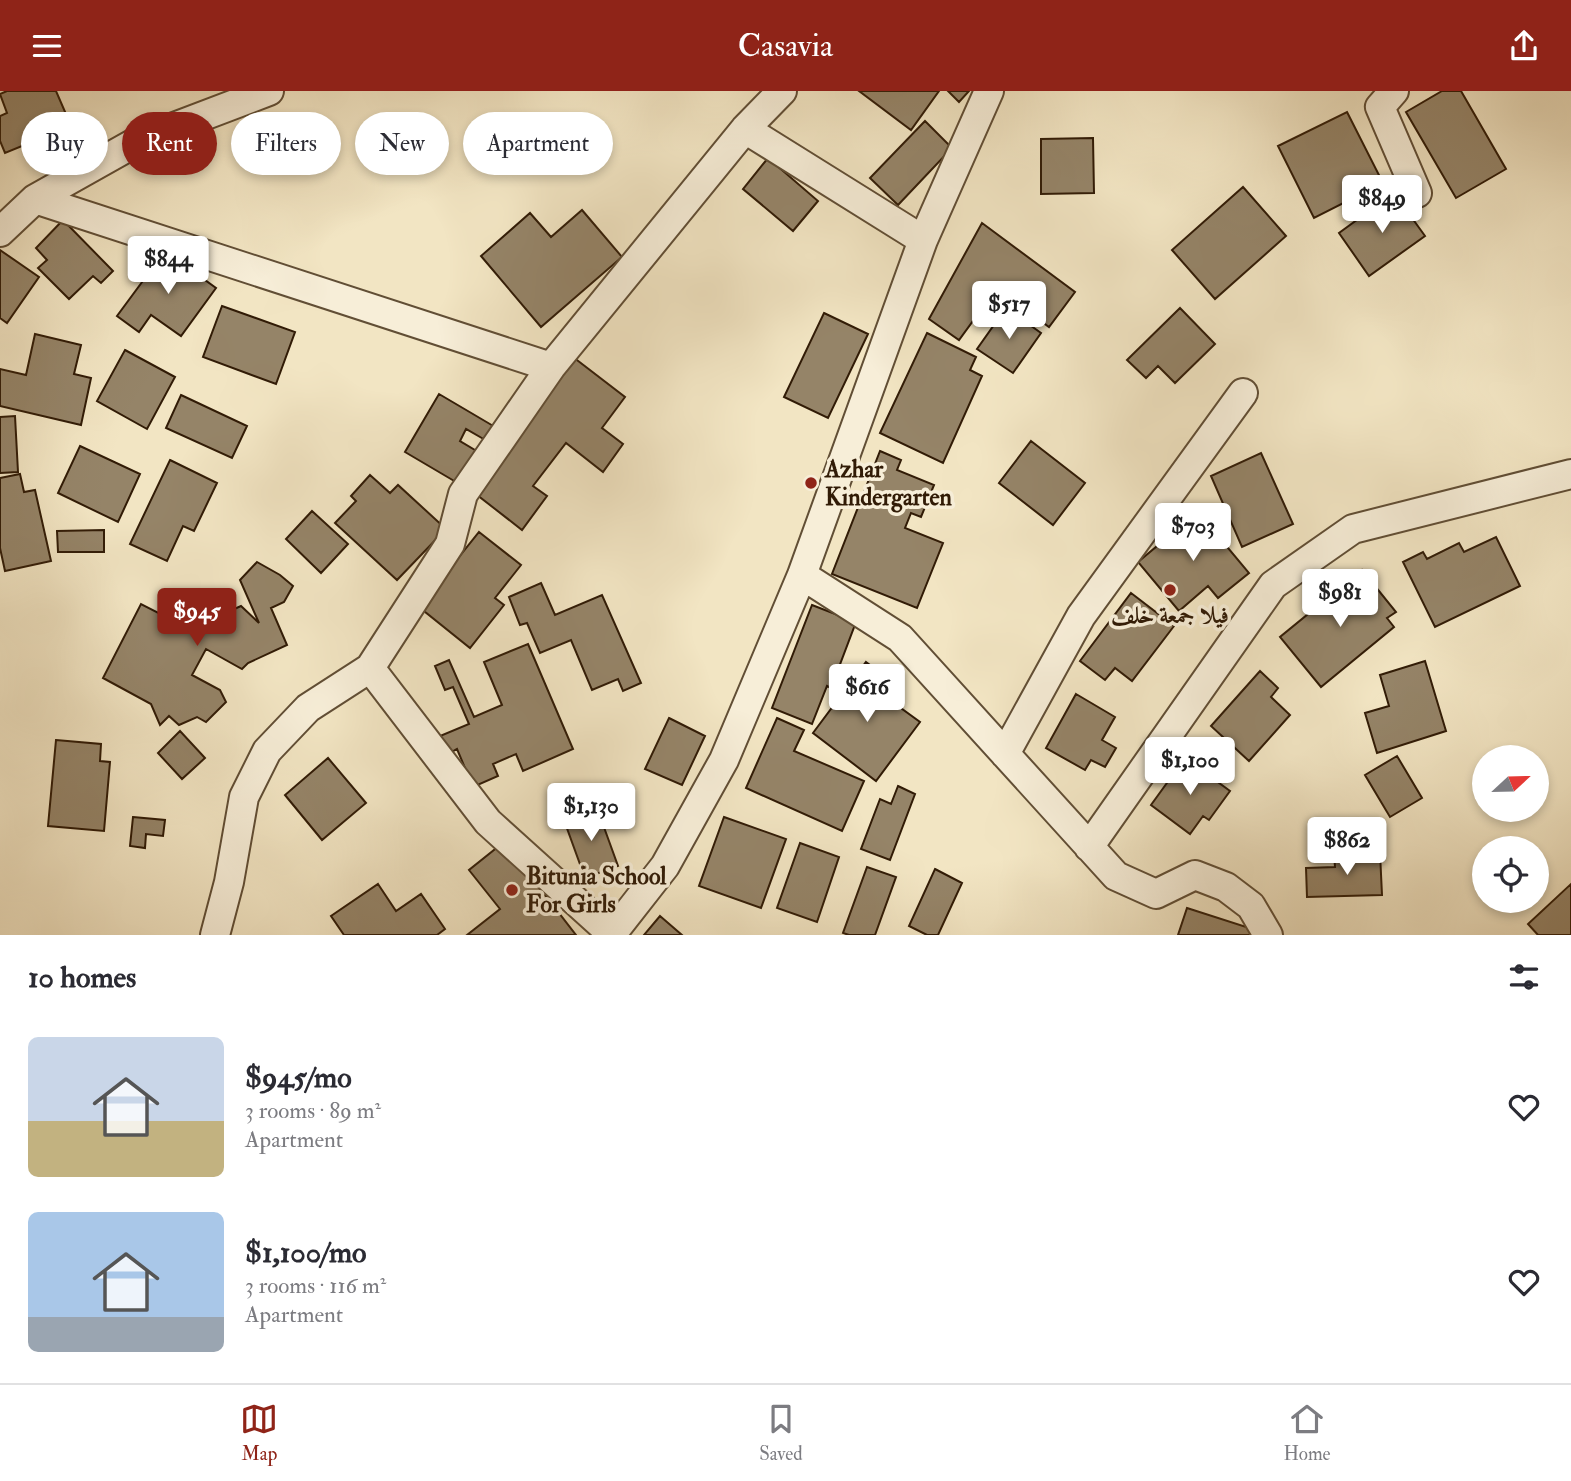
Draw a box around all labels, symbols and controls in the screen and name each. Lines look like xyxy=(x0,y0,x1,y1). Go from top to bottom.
text: Casavia xyxy=(738,26,833,66)
icon: menu xyxy=(28,27,66,65)
icon: share xyxy=(1505,27,1543,65)
chip: Buy xyxy=(21,112,108,175)
chip: Rent xyxy=(122,112,217,175)
chip: Filters xyxy=(231,112,341,175)
chip: New xyxy=(355,112,449,175)
chip: Apartment xyxy=(463,112,613,175)
pin: $849 xyxy=(1341,176,1423,235)
text: $849 xyxy=(1358,183,1406,212)
pin: $844 xyxy=(127,237,209,296)
text: $844 xyxy=(144,244,192,273)
pin: $517 xyxy=(968,281,1050,341)
text: $517 xyxy=(988,289,1030,318)
place label: Azhar Kindergarten xyxy=(824,454,953,513)
marker: Azhar Kindergarten xyxy=(803,475,819,491)
pin: $703 xyxy=(1152,503,1234,563)
text: $703 xyxy=(1171,511,1215,540)
pin: $981 xyxy=(1299,569,1381,629)
text: $981 xyxy=(1318,577,1362,606)
marker: فيلا جمعة خلف xyxy=(1162,582,1178,598)
pin: $945 xyxy=(156,589,238,648)
text: $945 xyxy=(173,596,221,625)
place label: فيلا جمعة خلف xyxy=(1111,600,1229,631)
pin: $616 xyxy=(826,665,908,724)
text: $616 xyxy=(845,672,889,701)
pin: $1,100 xyxy=(1133,737,1247,797)
text: $1,100 xyxy=(1161,745,1219,774)
north arrow xyxy=(1472,745,1549,823)
map controls xyxy=(1472,745,1549,913)
pin: $1,130 xyxy=(534,783,648,843)
text: $1,130 xyxy=(563,791,619,820)
pin: $862 xyxy=(1306,817,1388,877)
text: $862 xyxy=(1323,825,1371,854)
button: locate xyxy=(1472,836,1549,913)
place label: Bitunia School For Girls xyxy=(526,861,667,920)
marker: Bitunia School For Girls xyxy=(504,882,520,898)
icon: filters xyxy=(1505,958,1543,996)
text: 10 homes xyxy=(28,959,136,996)
text: $945/mo xyxy=(245,1059,352,1096)
icon: home xyxy=(84,1065,168,1149)
icon: heart xyxy=(1505,1088,1543,1126)
text: 3 rooms · 89 m² xyxy=(245,1096,381,1125)
text: Apartment xyxy=(245,1125,343,1154)
text: $1,100/mo xyxy=(245,1234,367,1271)
icon: home xyxy=(84,1240,168,1324)
icon: heart xyxy=(1505,1263,1543,1301)
text: 3 rooms · 116 m² xyxy=(245,1271,386,1300)
text: Apartment xyxy=(245,1300,343,1329)
tab: Map xyxy=(240,1400,278,1466)
tab: Saved xyxy=(759,1400,803,1466)
tab: Home xyxy=(1283,1400,1331,1466)

